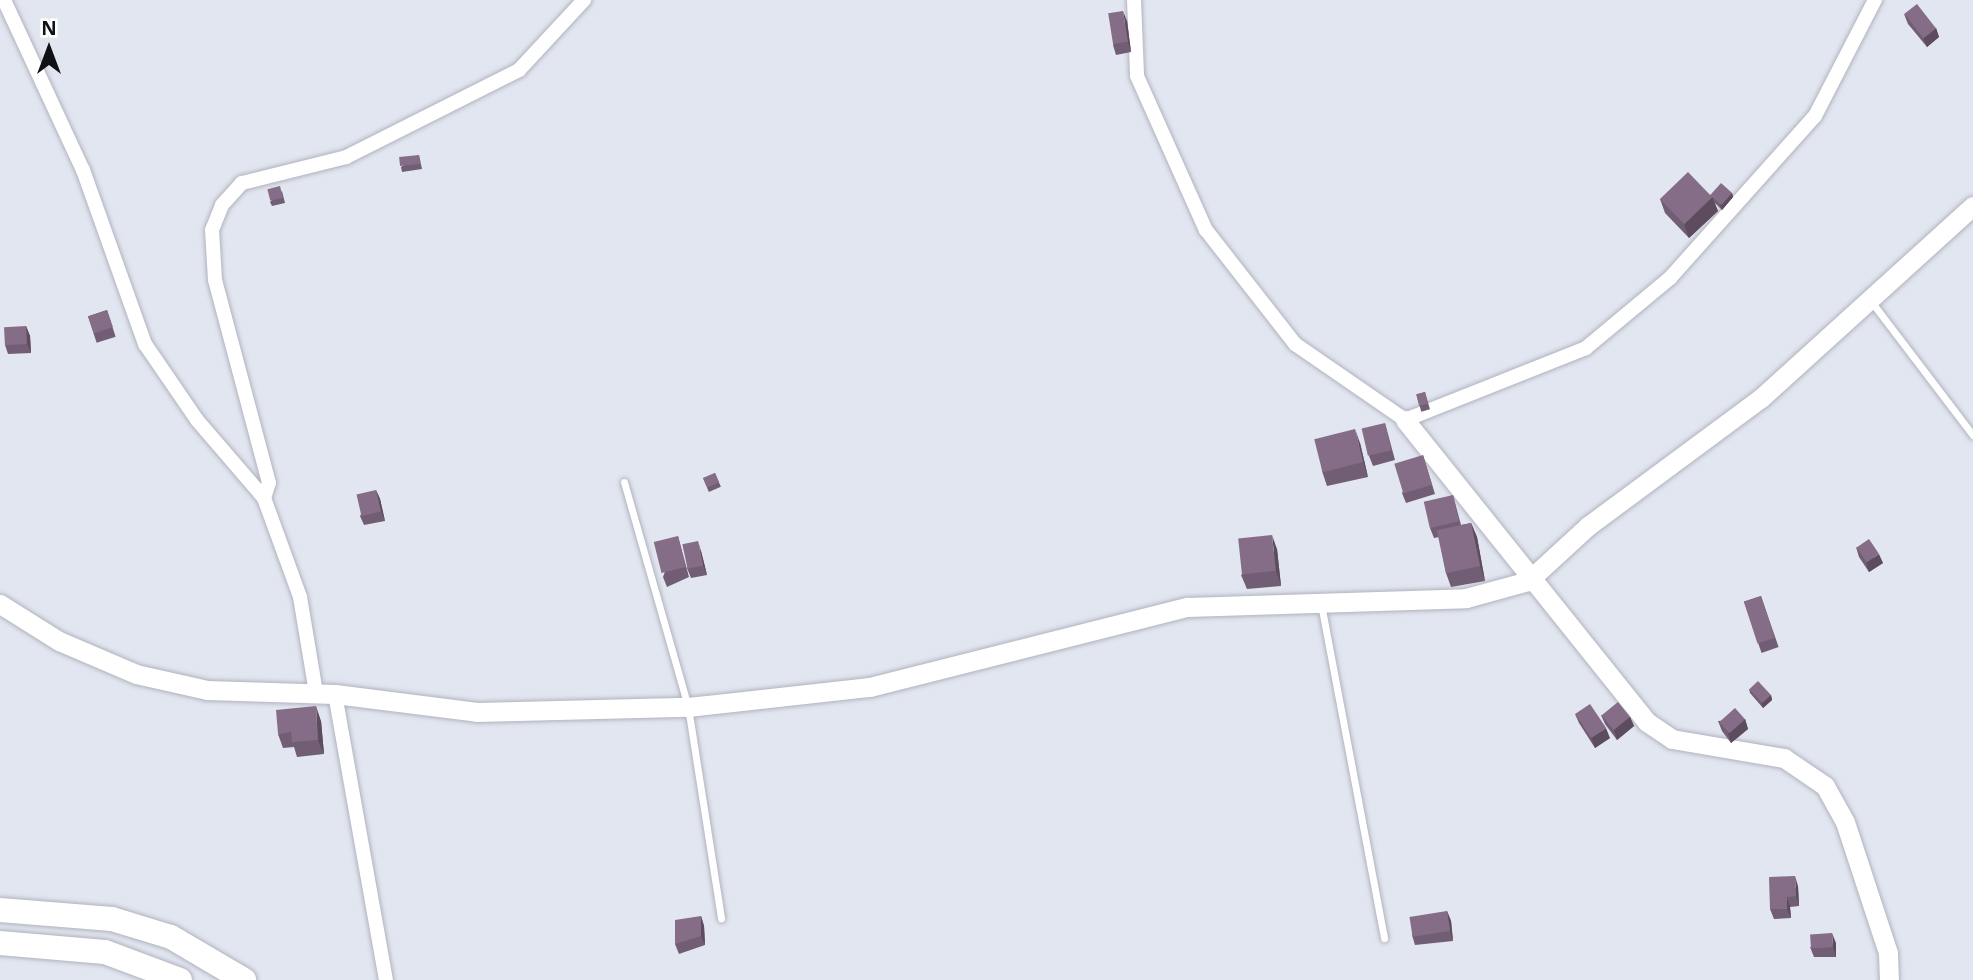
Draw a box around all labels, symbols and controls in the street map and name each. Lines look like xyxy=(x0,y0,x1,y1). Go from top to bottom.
north arrow xyxy=(14,14,84,84)
text: N xyxy=(41,15,57,41)

